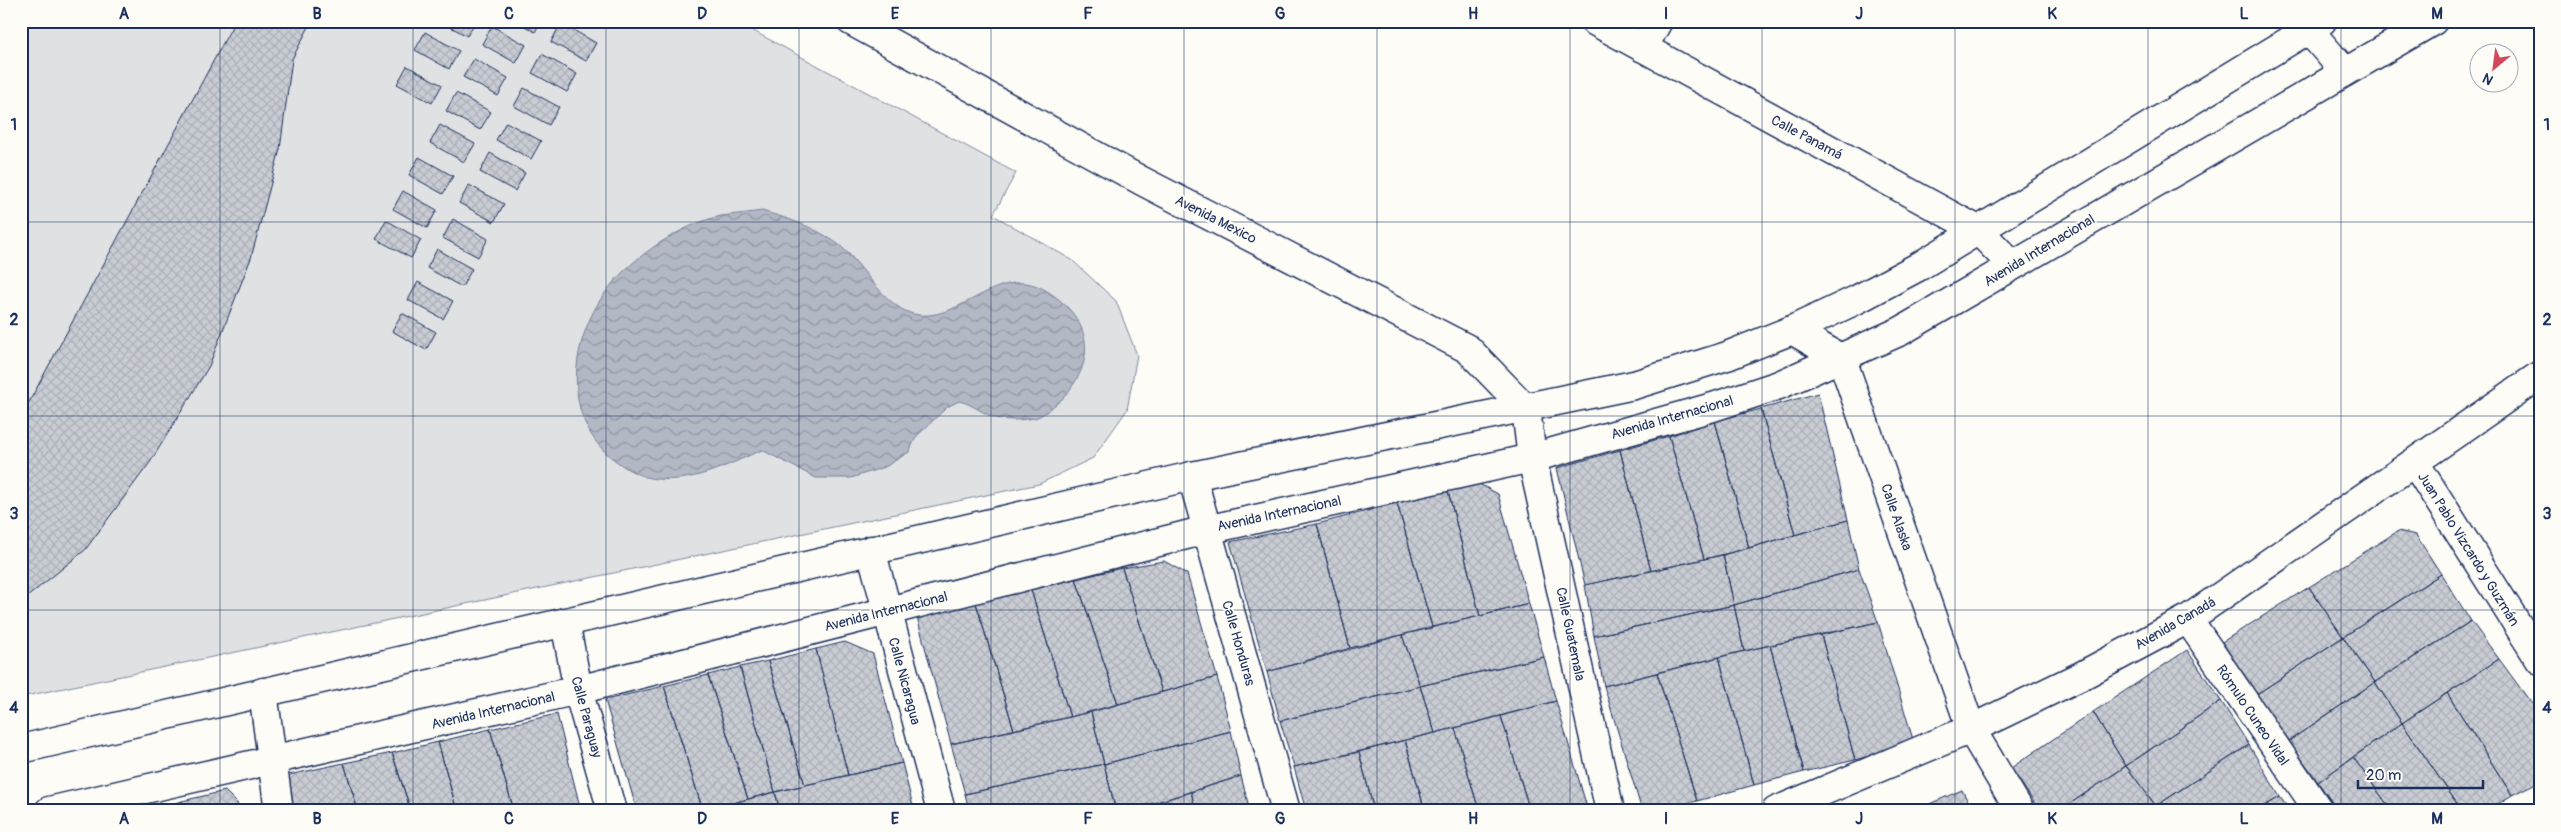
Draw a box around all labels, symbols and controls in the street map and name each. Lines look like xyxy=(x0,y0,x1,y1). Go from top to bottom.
text: A xyxy=(119,4,130,24)
text: B xyxy=(312,4,322,24)
text: C xyxy=(504,4,514,24)
text: D xyxy=(697,4,707,24)
text: E xyxy=(891,4,900,24)
text: F xyxy=(1083,4,1093,24)
text: G xyxy=(1275,4,1286,24)
text: H xyxy=(1468,4,1478,24)
text: I xyxy=(1664,4,1668,24)
text: J xyxy=(1855,4,1863,24)
text: K xyxy=(2047,4,2057,24)
text: L xyxy=(2239,4,2249,24)
text: M xyxy=(2431,4,2443,24)
north arrow xyxy=(2468,42,2518,92)
text: N xyxy=(2480,69,2496,89)
street label: Calle Panamá xyxy=(1768,112,1845,163)
text: 1 xyxy=(11,115,17,135)
text: 1 xyxy=(2544,115,2550,135)
street label: Avenida Mexico xyxy=(1172,192,1260,247)
street label: Avenida Internacional xyxy=(1981,211,2098,290)
text: 2 xyxy=(10,310,19,330)
text: 2 xyxy=(2543,310,2552,330)
street label: Avenida Internacional xyxy=(1609,392,1735,443)
street label: Juan Pablo Vizcardo y Guzmán xyxy=(2414,469,2523,629)
street label: Calle Alaska xyxy=(1877,482,1916,553)
street label: Avenida Internacional xyxy=(1215,492,1343,535)
text: 3 xyxy=(10,504,19,524)
text: 3 xyxy=(2543,504,2552,524)
street label: Calle Guatemala xyxy=(1552,586,1589,683)
street label: Avenida Internacional xyxy=(823,588,950,635)
street label: Avenida Canadá xyxy=(2132,593,2219,653)
street label: Calle Honduras xyxy=(1218,599,1259,688)
street label: Calle Nicaragua xyxy=(885,636,924,727)
street label: Rómulo Cuneo Vidal xyxy=(2213,662,2293,769)
street label: Calle Paraguay xyxy=(567,675,606,760)
street label: Avenida Internacional xyxy=(430,688,557,733)
text: 4 xyxy=(9,698,19,718)
text: 4 xyxy=(2542,698,2552,718)
scale bar xyxy=(2358,757,2484,789)
text: 20 m xyxy=(2366,766,2401,785)
text: A xyxy=(119,809,130,829)
text: B xyxy=(312,809,322,829)
text: C xyxy=(504,809,514,829)
text: D xyxy=(697,809,707,829)
text: E xyxy=(891,809,900,829)
text: F xyxy=(1083,809,1093,829)
text: G xyxy=(1275,809,1286,829)
text: H xyxy=(1468,809,1478,829)
text: I xyxy=(1664,809,1668,829)
text: J xyxy=(1855,809,1863,829)
text: K xyxy=(2047,809,2057,829)
text: L xyxy=(2239,809,2249,829)
text: M xyxy=(2431,809,2443,829)

